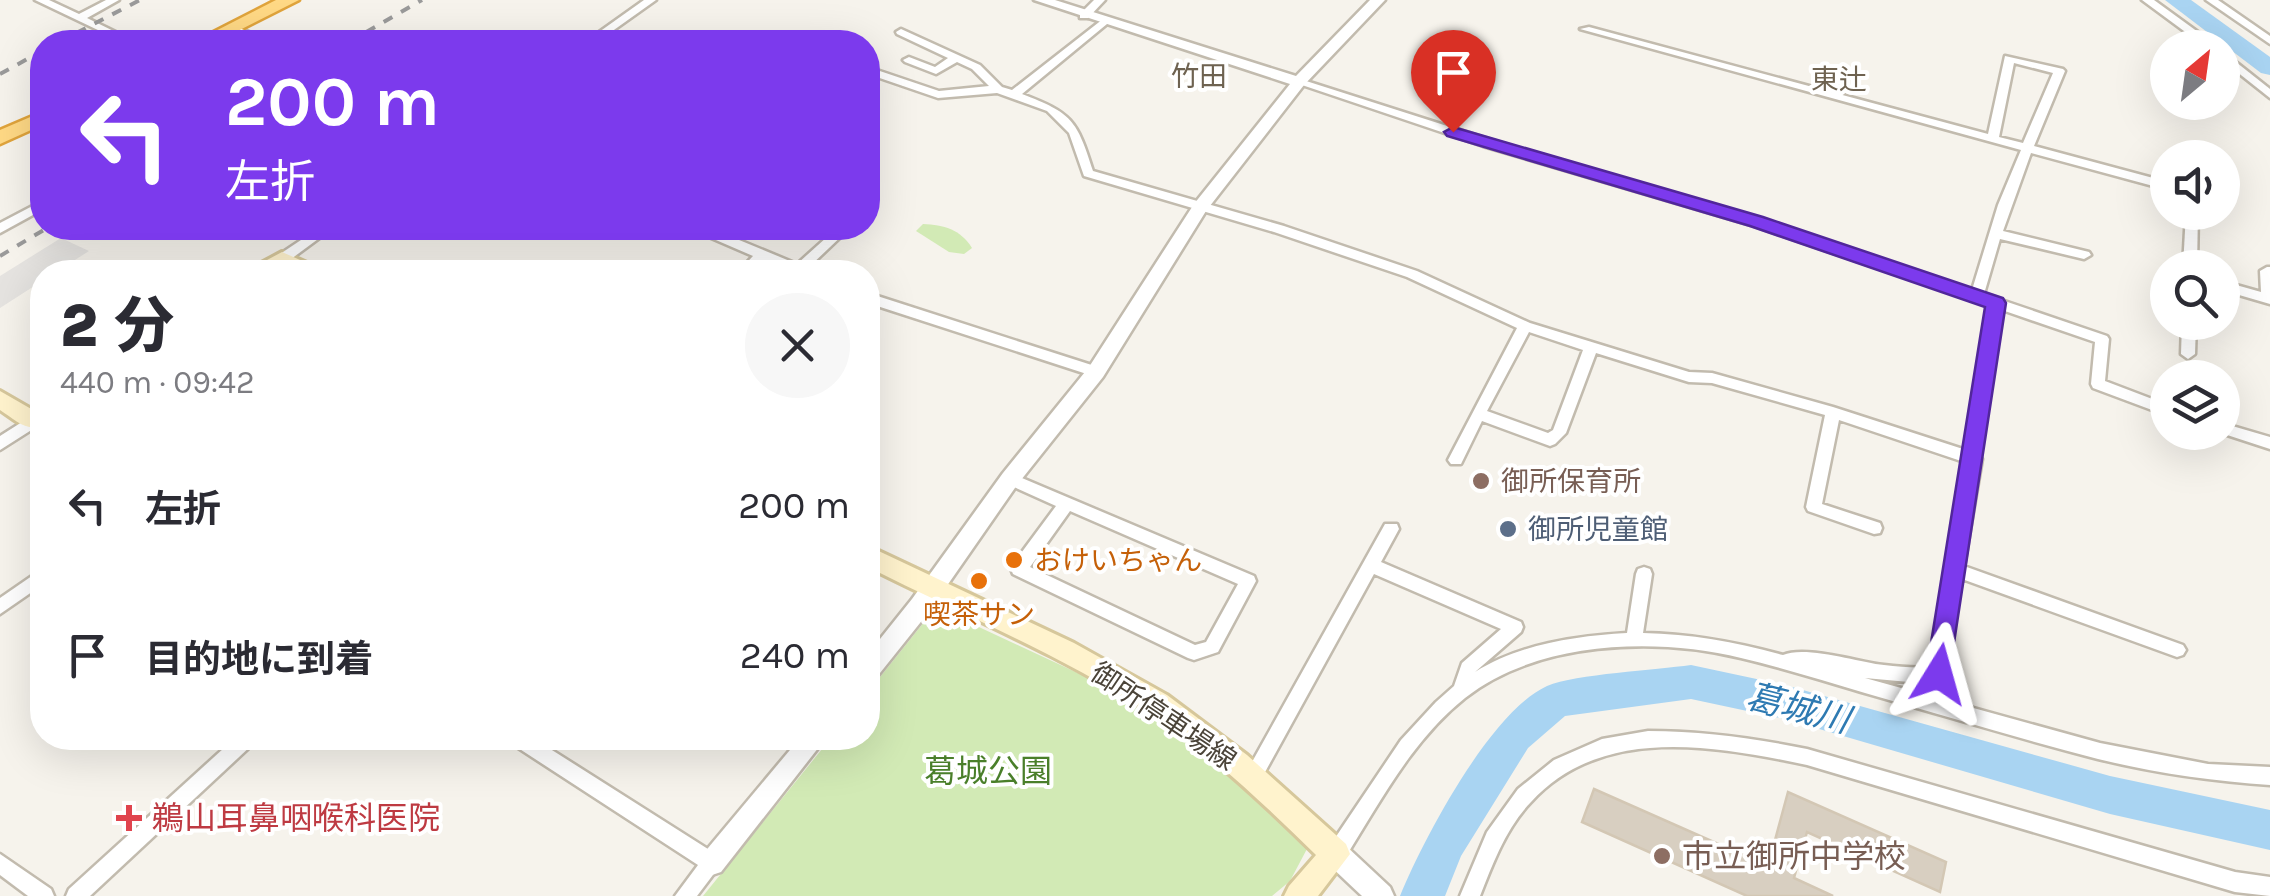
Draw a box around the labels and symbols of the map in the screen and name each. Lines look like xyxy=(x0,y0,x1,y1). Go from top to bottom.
pin xyxy=(1411,30,1496,133)
north arrow xyxy=(2150,30,2240,120)
district label: 竹田 xyxy=(1171,60,1227,93)
district label: 東辻 xyxy=(1811,63,1867,96)
place label: 御所保育所 xyxy=(1501,465,1641,498)
marker: 御所保育所 xyxy=(1470,470,1492,492)
place label: 御所児童館 xyxy=(1528,513,1668,546)
marker: 御所児童館 xyxy=(1497,518,1519,540)
place label: おけいちゃん xyxy=(1034,544,1202,577)
marker: おけいちゃん xyxy=(1003,549,1025,571)
marker: 喫茶サン xyxy=(968,570,990,592)
place label: 喫茶サン xyxy=(923,598,1035,631)
position arrow xyxy=(1887,622,1991,726)
street label: 御所停車場線 xyxy=(1085,656,1243,777)
water label: 葛城川 xyxy=(1742,676,1858,742)
park label: 葛城公園 xyxy=(924,753,1052,790)
place label: 鵜山耳鼻咽喉科医院 xyxy=(152,800,440,837)
marker: 鵜山耳鼻咽喉科医院 xyxy=(116,805,142,831)
place label: 市立御所中学校 xyxy=(1682,838,1906,875)
marker: 市立御所中学校 xyxy=(1651,845,1673,867)

